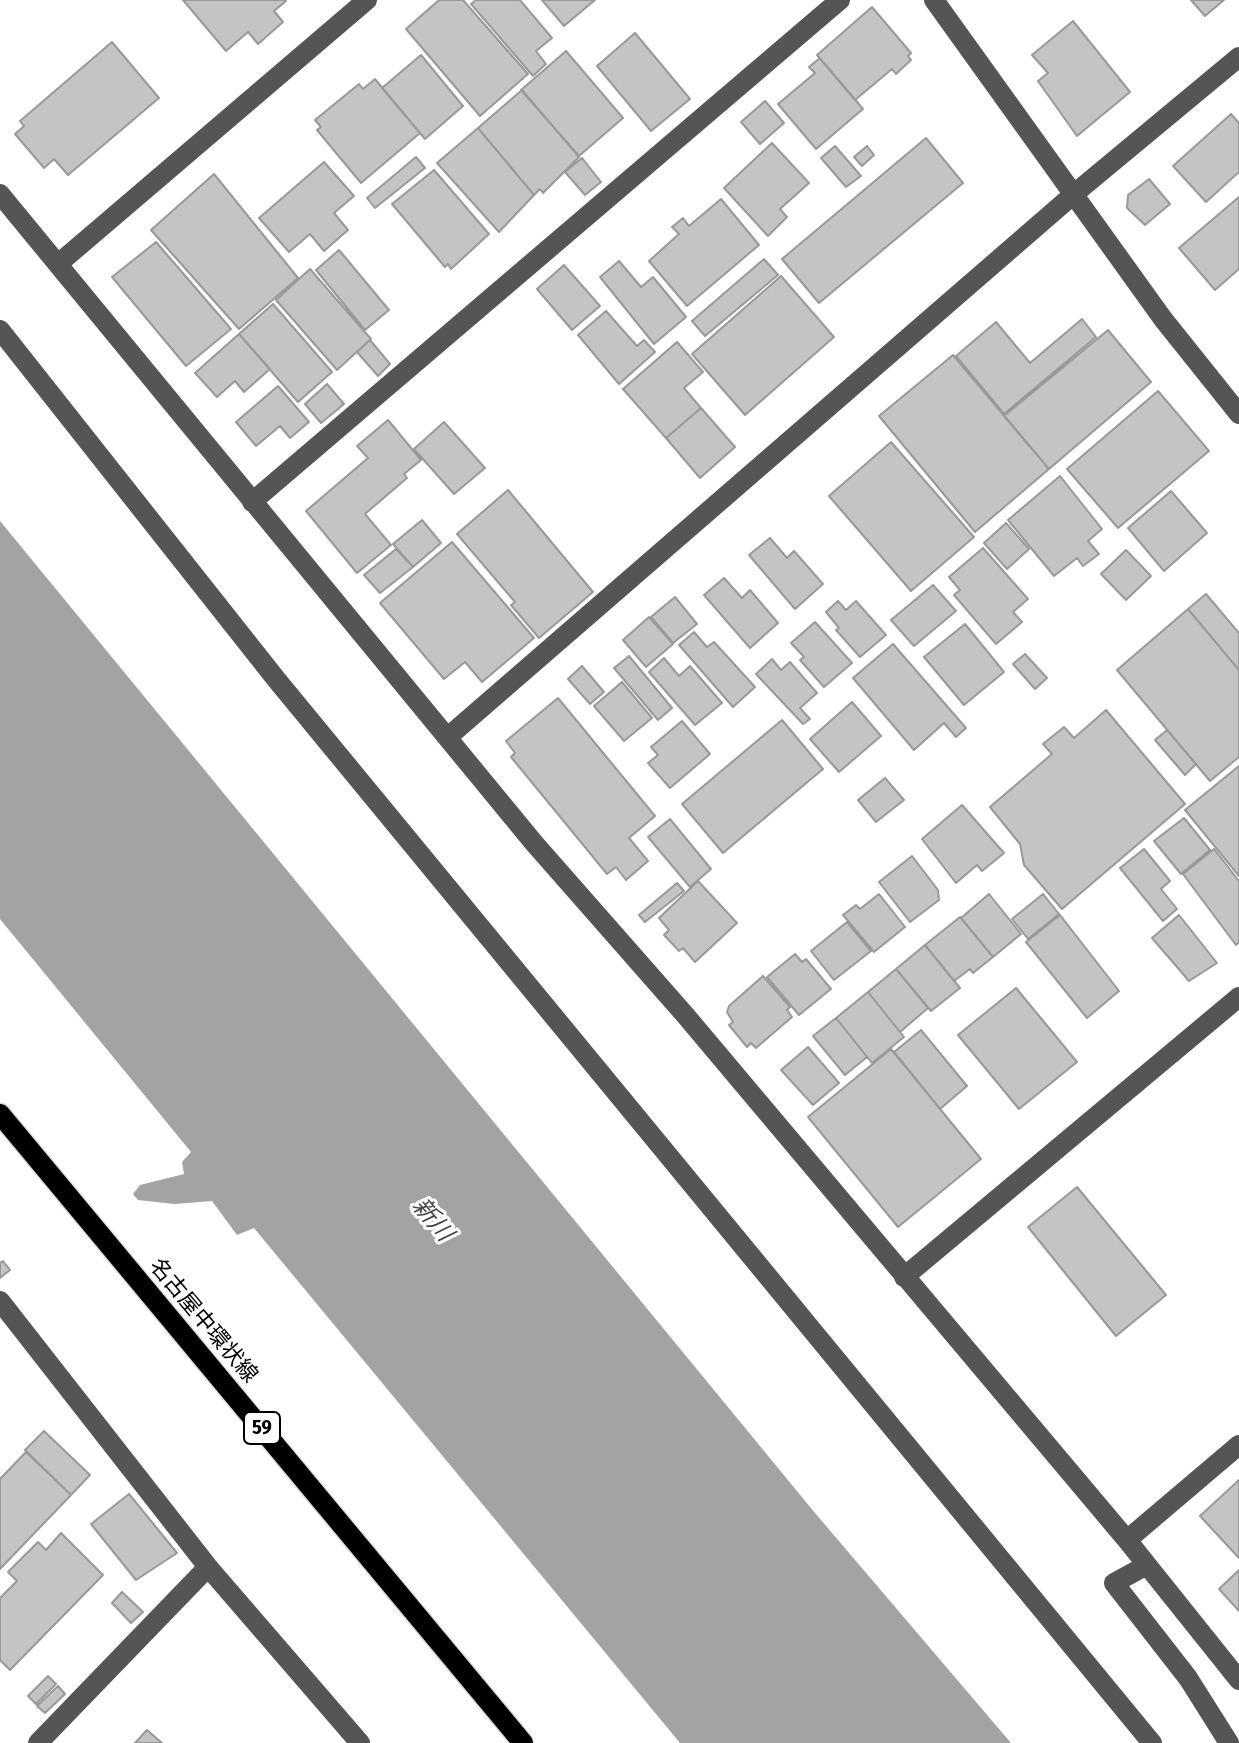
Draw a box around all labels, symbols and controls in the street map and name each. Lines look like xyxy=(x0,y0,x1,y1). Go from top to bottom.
water label: 新川 xyxy=(406,1192,458,1248)
street label: 名古屋中環状線 xyxy=(143,1254,263,1388)
road number: 59 xyxy=(244,1412,280,1444)

